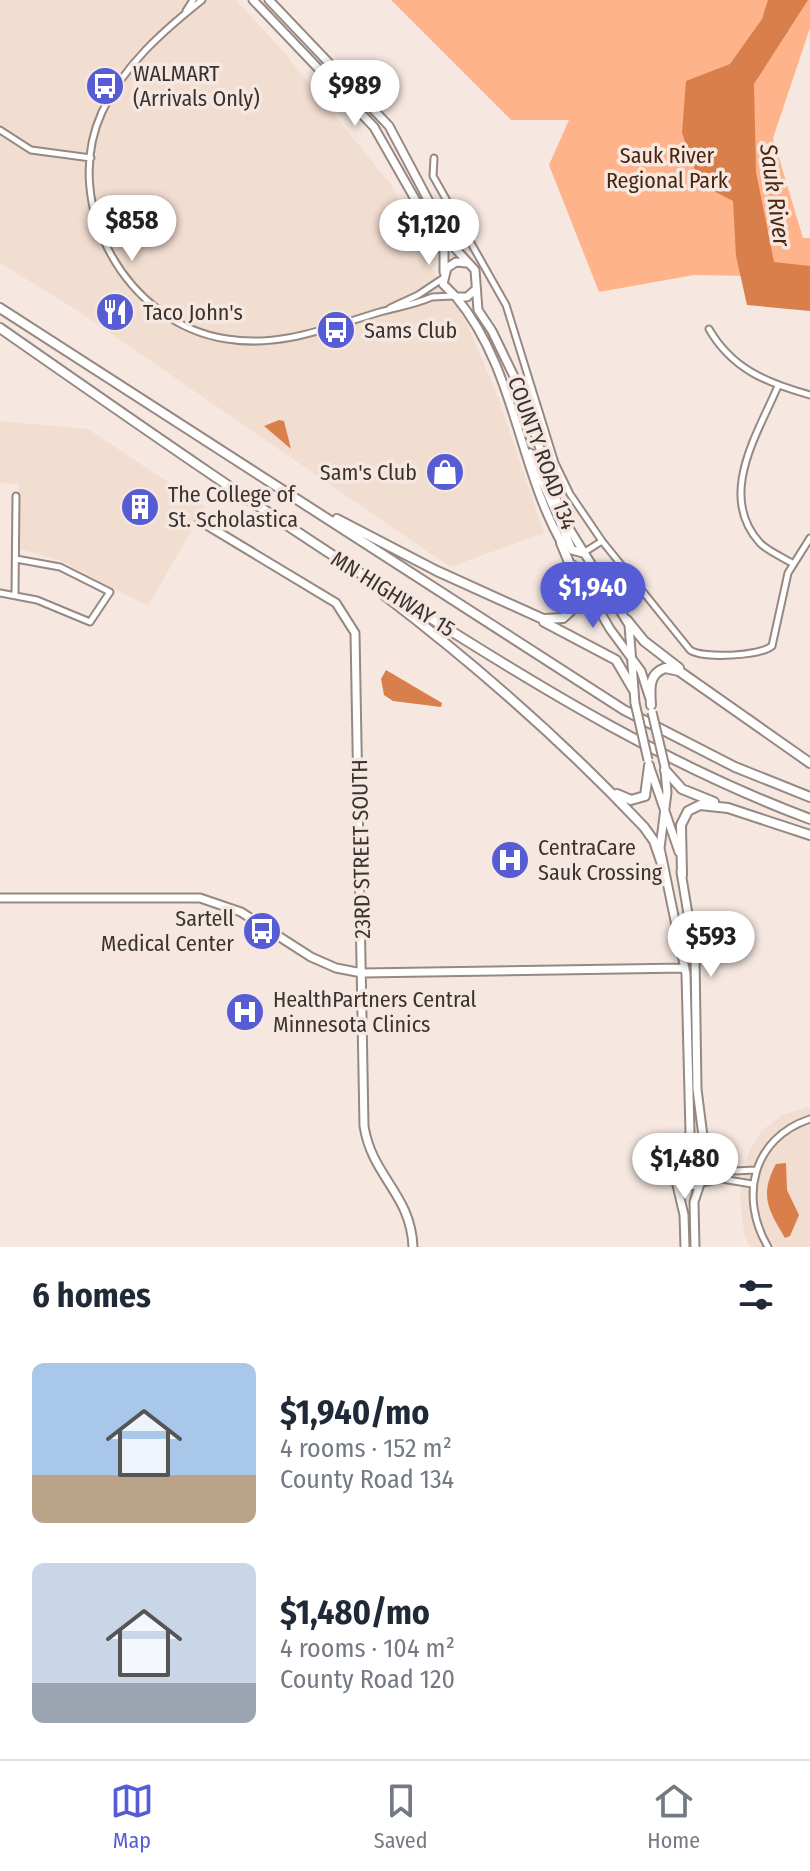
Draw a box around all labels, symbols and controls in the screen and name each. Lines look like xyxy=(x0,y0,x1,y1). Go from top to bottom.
place label: WALMART (Arrivals Only) xyxy=(133,60,260,112)
pin: $989 xyxy=(308,60,402,128)
bus stop icon: WALMART (Arrivals Only) xyxy=(84,65,126,107)
text: $989 xyxy=(329,70,381,101)
water label: Sauk River xyxy=(754,141,796,249)
park label: Sauk River Regional Park xyxy=(606,142,729,194)
pin: $858 xyxy=(85,195,179,263)
pin: $1,120 xyxy=(364,199,494,267)
text: $858 xyxy=(105,205,159,236)
text: $1,120 xyxy=(397,209,461,240)
restaurant icon: Taco John's xyxy=(94,291,136,333)
place label: Taco John's xyxy=(143,299,243,326)
bus stop icon: Sams Club xyxy=(315,309,357,351)
place label: Sams Club xyxy=(364,317,457,344)
street label: COUNTY ROAD 134 xyxy=(502,373,582,534)
shop icon: Sam's Club xyxy=(424,451,466,493)
place label: Sam's Club xyxy=(320,459,417,486)
place label: The College of St. Scholastica xyxy=(168,481,298,533)
building icon: The College of St. Scholastica xyxy=(119,486,161,528)
street label: MN HIGHWAY 15 xyxy=(326,545,460,643)
pin: $1,940 xyxy=(528,562,658,630)
text: $1,940 xyxy=(558,572,628,603)
street label: 23RD STREET SOUTH xyxy=(346,759,376,939)
place label: CentraCare Sauk Crossing xyxy=(538,834,663,886)
hospital icon: CentraCare Sauk Crossing xyxy=(489,839,531,881)
place label: Sartell Medical Center xyxy=(101,905,234,957)
bus stop icon: Sartell Medical Center xyxy=(241,910,283,952)
pin: $593 xyxy=(664,911,758,979)
text: $593 xyxy=(686,921,736,952)
place label: HealthPartners Central Minnesota Clinics xyxy=(273,986,477,1038)
hospital icon: HealthPartners Central Minnesota Clinics xyxy=(224,991,266,1033)
pin: $1,480 xyxy=(620,1133,750,1201)
text: $1,480 xyxy=(650,1143,720,1174)
icon: filters xyxy=(734,1273,778,1317)
text: 6 homes xyxy=(32,1275,151,1316)
text: $1,940/mo xyxy=(280,1392,429,1433)
icon: home xyxy=(96,1395,192,1491)
text: 4 rooms · 152 m² xyxy=(280,1433,452,1464)
text: County Road 134 xyxy=(280,1464,454,1495)
text: $1,480/mo xyxy=(280,1592,430,1633)
icon: home xyxy=(96,1595,192,1691)
text: 4 rooms · 104 m² xyxy=(280,1633,455,1664)
text: County Road 120 xyxy=(280,1664,455,1695)
tab: Map xyxy=(110,1779,154,1854)
tab: Saved xyxy=(374,1779,428,1854)
tab: Home xyxy=(647,1779,700,1854)

